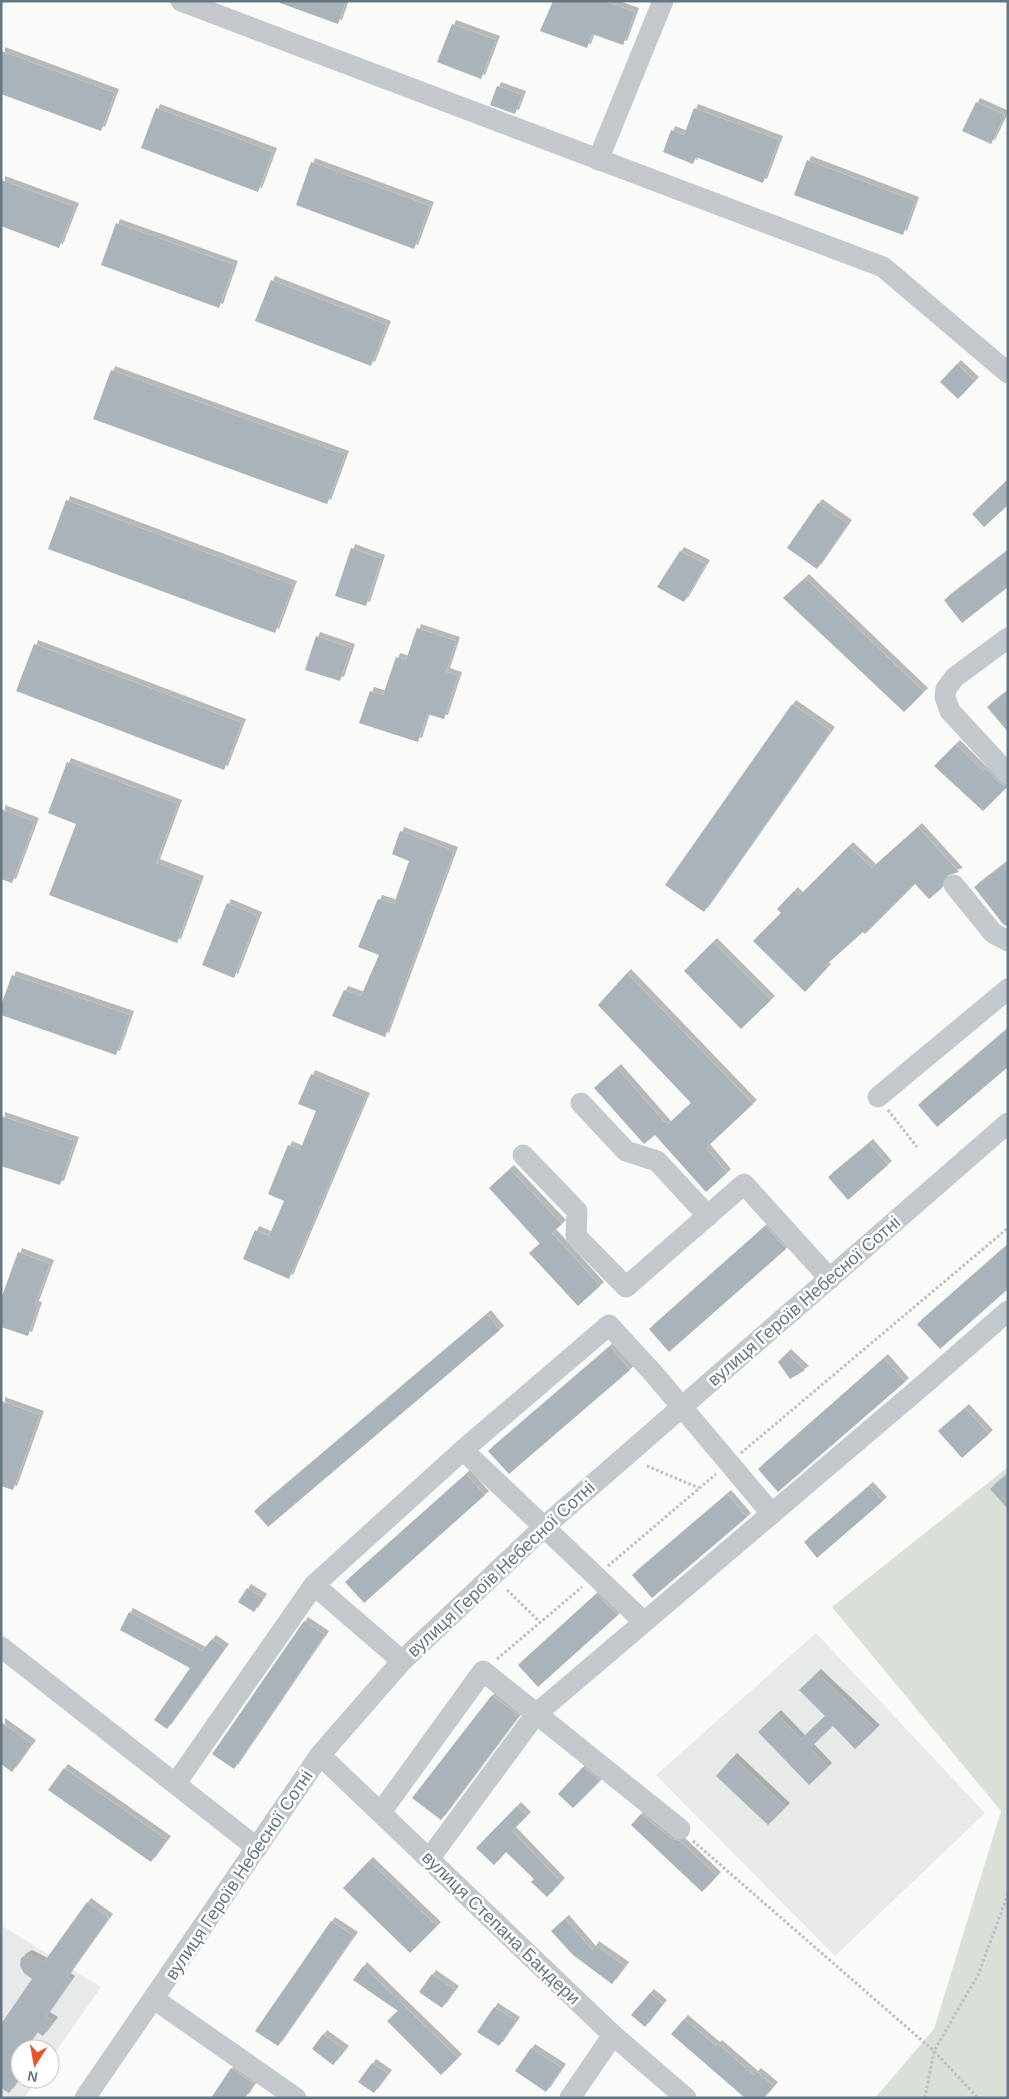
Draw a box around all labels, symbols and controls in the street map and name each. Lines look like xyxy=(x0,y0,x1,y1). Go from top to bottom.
street label: вулиця Героїв Небесної Сотні xyxy=(704,1212,904,1390)
street label: вулиця Героїв Небесної Сотні xyxy=(403,1477,599,1661)
street label: вулиця Героїв Небесної Сотні xyxy=(161,1767,317,1983)
street label: вулиця Степана Бандери xyxy=(418,1847,584,2009)
north arrow xyxy=(10,2039,60,2089)
text: N xyxy=(26,2068,39,2086)

